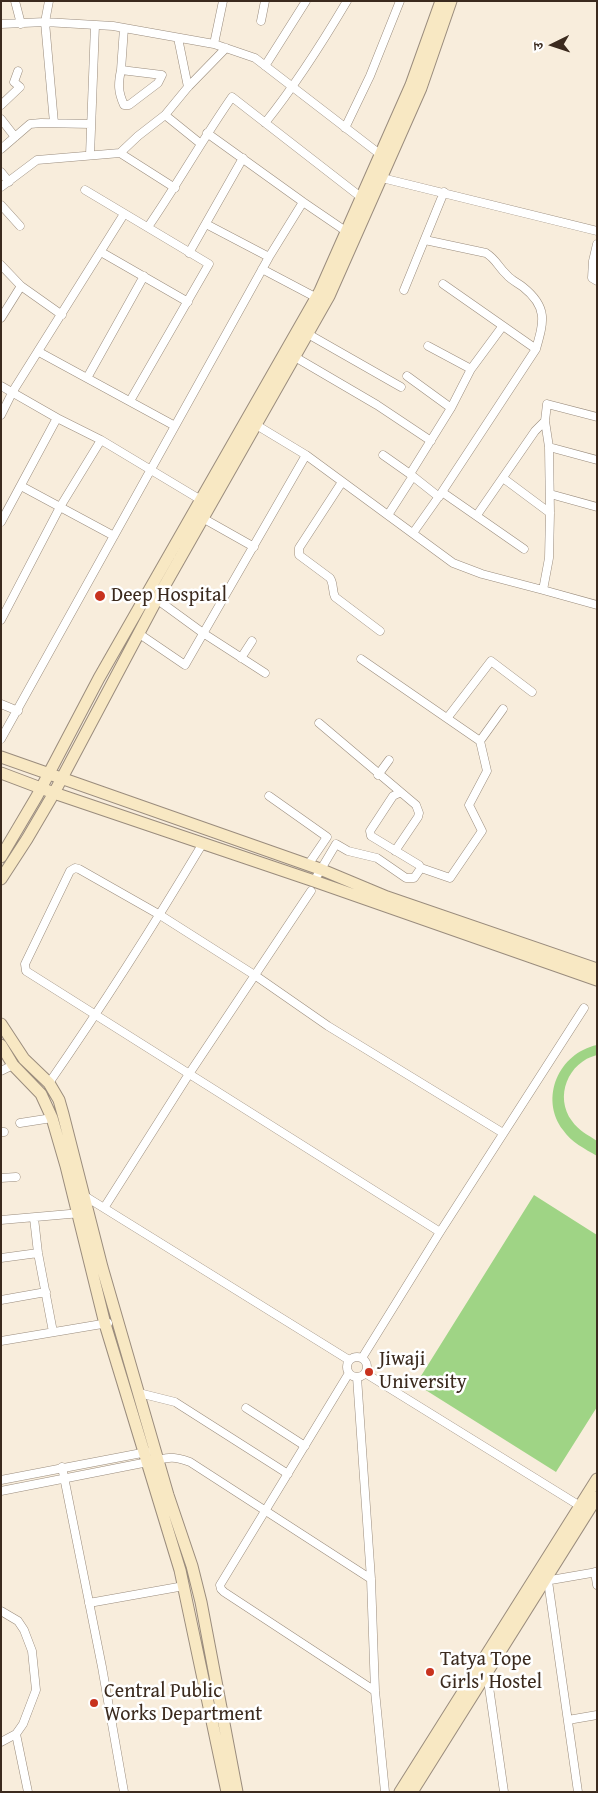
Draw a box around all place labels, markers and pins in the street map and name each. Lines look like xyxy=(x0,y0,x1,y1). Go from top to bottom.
place label: Deep Hospital xyxy=(111,584,227,608)
marker: Deep Hospital xyxy=(93,589,107,603)
place label: Jiwaji University xyxy=(379,1348,467,1395)
marker: Jiwaji University xyxy=(363,1366,375,1378)
place label: Tatya Tope Girls' Hostel xyxy=(440,1648,542,1695)
marker: Tatya Tope Girls' Hostel xyxy=(424,1666,436,1678)
place label: Central Public Works Department xyxy=(104,1680,262,1727)
marker: Central Public Works Department xyxy=(88,1697,100,1709)

